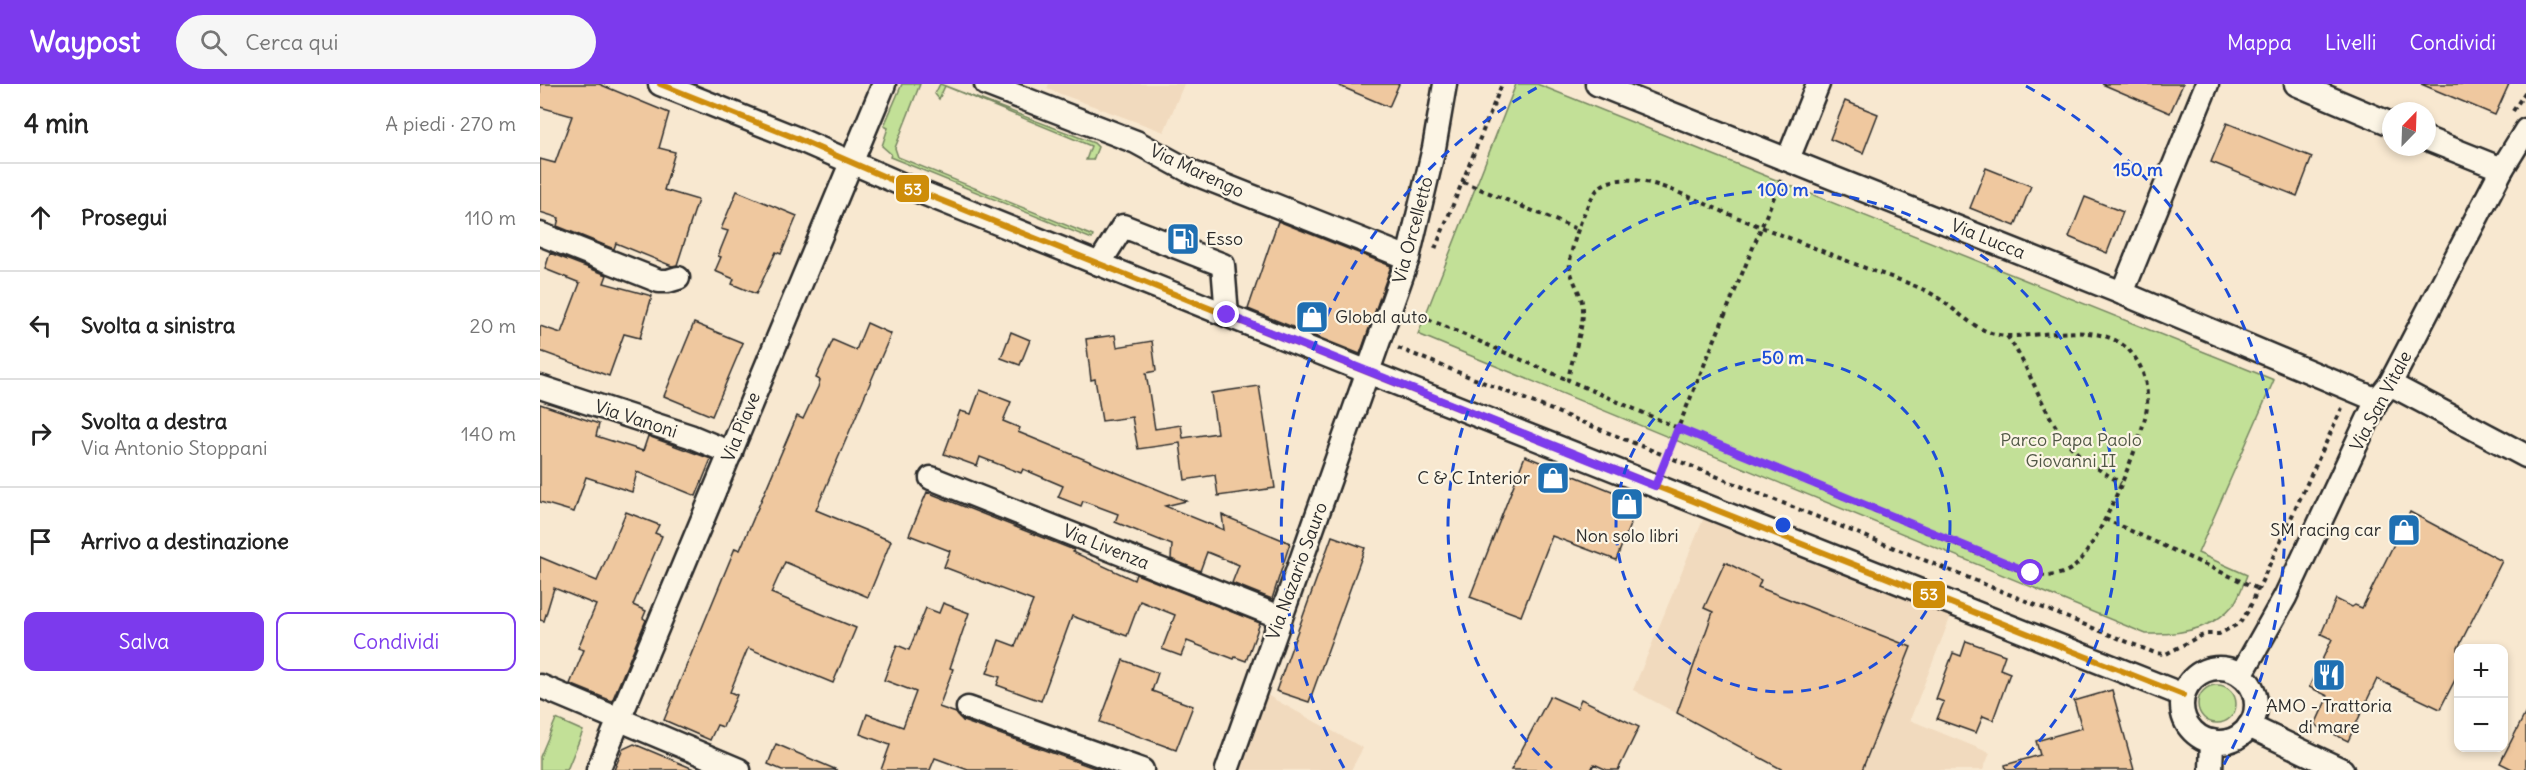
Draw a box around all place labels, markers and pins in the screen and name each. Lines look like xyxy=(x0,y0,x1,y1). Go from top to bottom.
fuel station icon: Esso xyxy=(1165,221,1201,257)
place label: Esso xyxy=(1206,227,1243,250)
shop icon: Global auto xyxy=(1294,299,1330,335)
place label: Global auto xyxy=(1335,305,1428,328)
shop icon: C & C Interior xyxy=(1535,460,1571,496)
place label: C & C Interior xyxy=(1417,466,1531,489)
shop icon: Non solo libri xyxy=(1609,486,1645,522)
shop icon: SM racing car xyxy=(2386,512,2422,548)
centre of rings xyxy=(1773,515,1793,535)
place label: SM racing car xyxy=(2270,518,2382,541)
place label: Non solo libri xyxy=(1575,524,1679,547)
restaurant icon: AMO - Trattoria di mare xyxy=(2311,657,2347,693)
place label: AMO - Trattoria di mare xyxy=(2266,694,2392,738)

